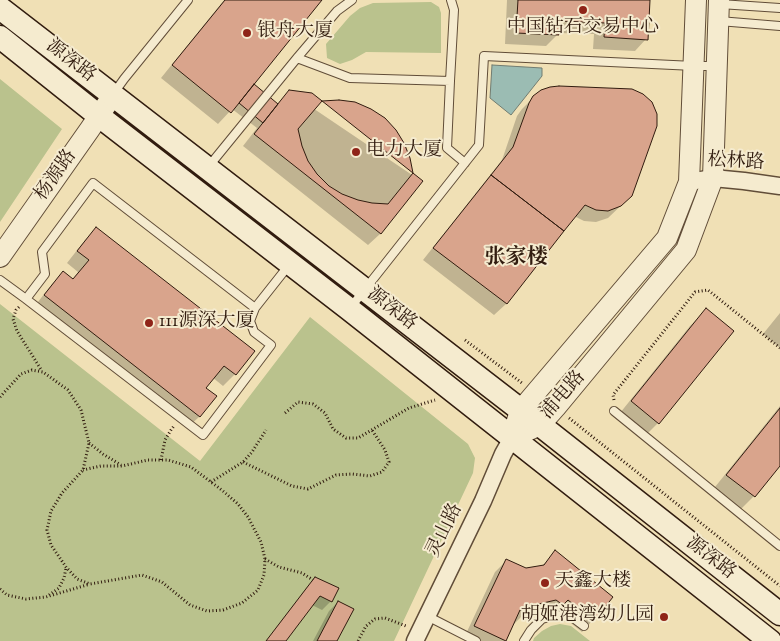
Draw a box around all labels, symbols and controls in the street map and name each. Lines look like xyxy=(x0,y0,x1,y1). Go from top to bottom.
marker: 中国钻石交易中心 xyxy=(577,4,589,16)
place label: 中国钻石交易中心 xyxy=(507,18,659,40)
place label: 银舟大厦 xyxy=(257,22,333,44)
marker: 银舟大厦 xyxy=(241,27,253,39)
street label: 源深路 xyxy=(41,35,99,89)
place label: 电力大厦 xyxy=(366,141,442,163)
street label: 杨源路 xyxy=(31,146,83,206)
marker: 电力大厦 xyxy=(350,146,362,158)
street label: 松林路 xyxy=(707,150,765,176)
district label: 张家楼 xyxy=(485,246,547,272)
street label: 源深路 xyxy=(362,283,420,337)
place label: 111源深大厦 xyxy=(159,312,254,334)
marker: 111源深大厦 xyxy=(143,317,155,329)
street label: 浦电路 xyxy=(537,367,591,425)
street label: 灵山路 xyxy=(423,500,469,562)
street label: 源深路 xyxy=(681,532,739,586)
place label: 天鑫大楼 xyxy=(555,572,631,594)
marker: 天鑫大楼 xyxy=(539,577,551,589)
place label: 胡姬港湾幼儿园 xyxy=(521,606,654,628)
marker: 胡姬港湾幼儿园 xyxy=(658,611,670,623)

